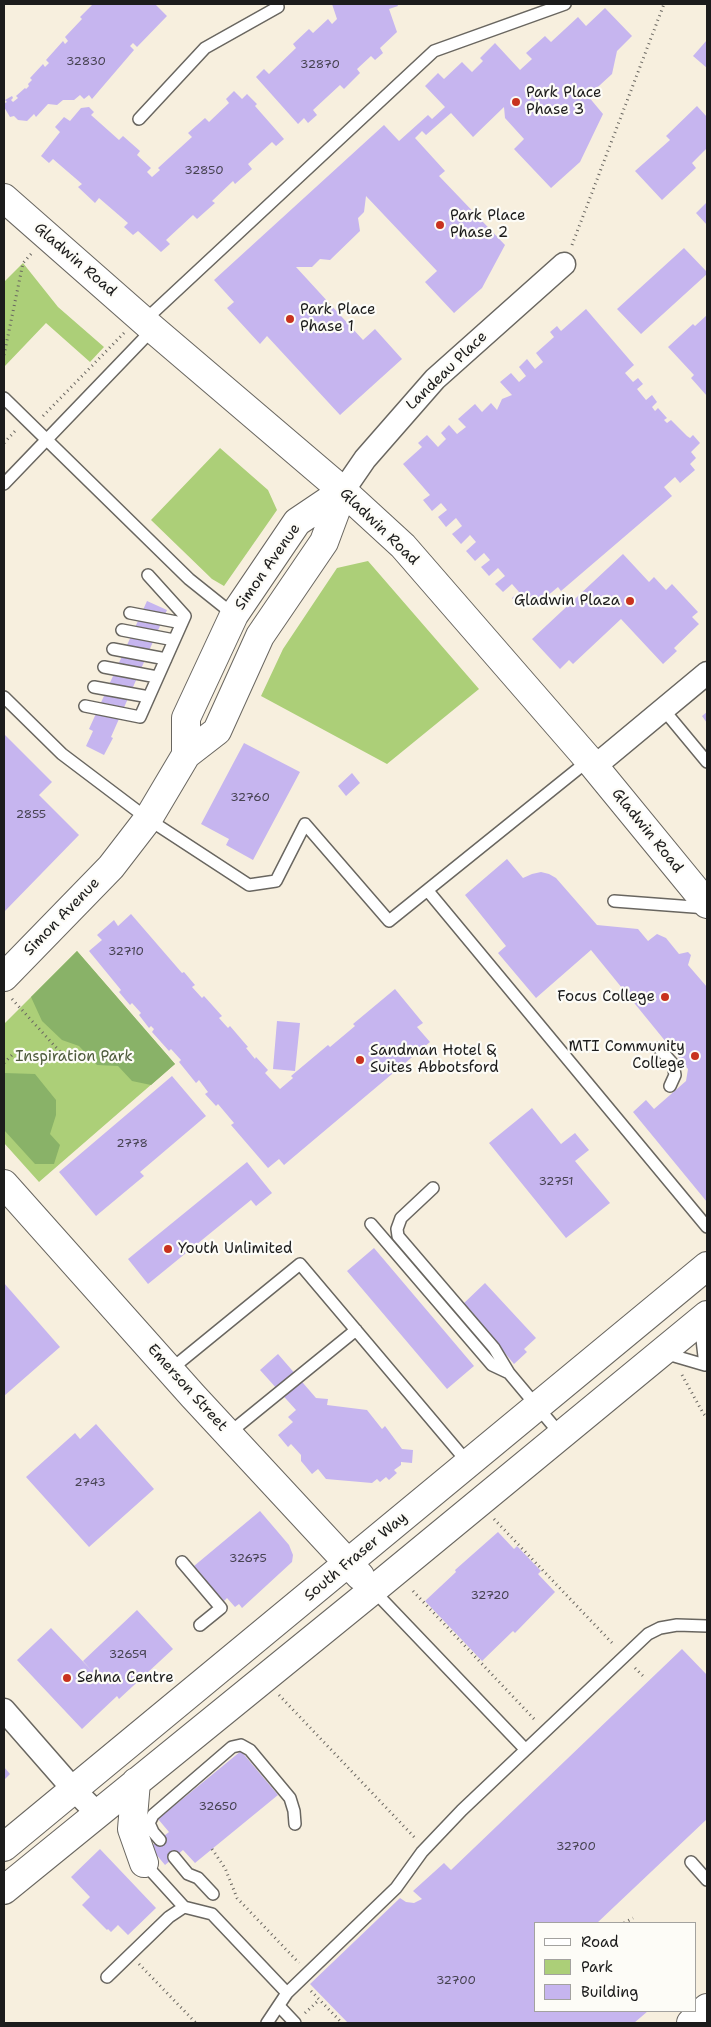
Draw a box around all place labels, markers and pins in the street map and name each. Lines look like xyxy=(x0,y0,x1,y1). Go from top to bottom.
place label: Park Place Phase 3 xyxy=(526,84,602,119)
marker: Park Place Phase 3 xyxy=(510,96,522,108)
place label: Park Place Phase 2 xyxy=(450,207,526,242)
marker: Park Place Phase 2 xyxy=(434,219,446,231)
place label: Park Place Phase 1 xyxy=(300,301,376,336)
marker: Park Place Phase 1 xyxy=(284,313,296,325)
place label: Gladwin Plaza xyxy=(514,592,620,610)
marker: Gladwin Plaza xyxy=(624,595,636,607)
place label: Focus College xyxy=(557,988,655,1006)
marker: Focus College xyxy=(659,991,671,1003)
place label: MTI Community College xyxy=(568,1038,685,1073)
place label: Sandman Hotel & Suites Abbotsford xyxy=(370,1042,499,1077)
marker: MTI Community College xyxy=(689,1050,701,1062)
marker: Sandman Hotel & Suites Abbotsford xyxy=(354,1054,366,1066)
place label: Youth Unlimited xyxy=(178,1240,292,1258)
marker: Youth Unlimited xyxy=(162,1243,174,1255)
place label: Sehna Centre xyxy=(77,1669,174,1687)
marker: Sehna Centre xyxy=(61,1672,73,1684)

